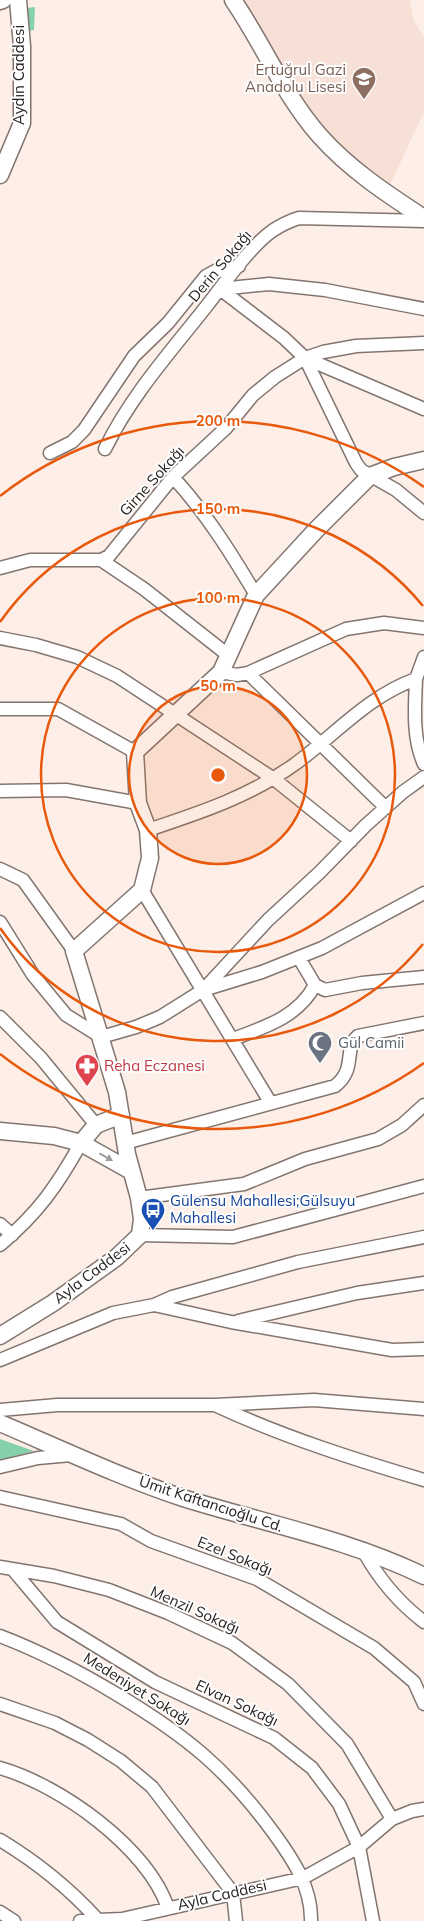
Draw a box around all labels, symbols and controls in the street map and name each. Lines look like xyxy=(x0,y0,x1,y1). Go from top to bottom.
street label: Aydın Caddesi xyxy=(9,25,28,125)
place label: Ertuğrul Gazi Anadolu Lisesi xyxy=(245,60,346,96)
school or university icon: Ertuğrul Gazi Anadolu Lisesi xyxy=(351,66,377,100)
street label: Derin Sokağı xyxy=(184,226,255,306)
text: 200 m xyxy=(196,411,240,430)
street label: Girne Sokağı xyxy=(115,442,188,520)
text: 150 m xyxy=(196,499,240,518)
text: 100 m xyxy=(196,588,240,607)
text: 50 m xyxy=(200,676,236,695)
centre of rings xyxy=(209,766,227,784)
mosque icon: Gül Camii xyxy=(307,1030,333,1064)
place label: Gül Camii xyxy=(338,1033,404,1052)
pharmacy icon: Reha Eczanesi xyxy=(74,1053,100,1087)
place label: Reha Eczanesi xyxy=(104,1056,205,1075)
one-way arrow xyxy=(99,1153,113,1161)
place label: Gülensu Mahallesi;Gülsuyu Mahallesi xyxy=(170,1191,355,1227)
bus stop icon: Gülensu Mahallesi;Gülsuyu Mahallesi xyxy=(140,1197,166,1231)
street label: Ayla Caddesi xyxy=(50,1238,134,1308)
street label: Ümit Kaftancıoğlu Cd. xyxy=(137,1471,285,1536)
street label: Ezel Sokağı xyxy=(195,1532,276,1579)
street label: Menzil Sokağı xyxy=(148,1581,243,1638)
street label: Medeniyet Sokağı xyxy=(80,1648,194,1729)
street label: Elvan Sokağı xyxy=(193,1675,282,1730)
street label: Ayla Caddesi xyxy=(175,1875,268,1914)

